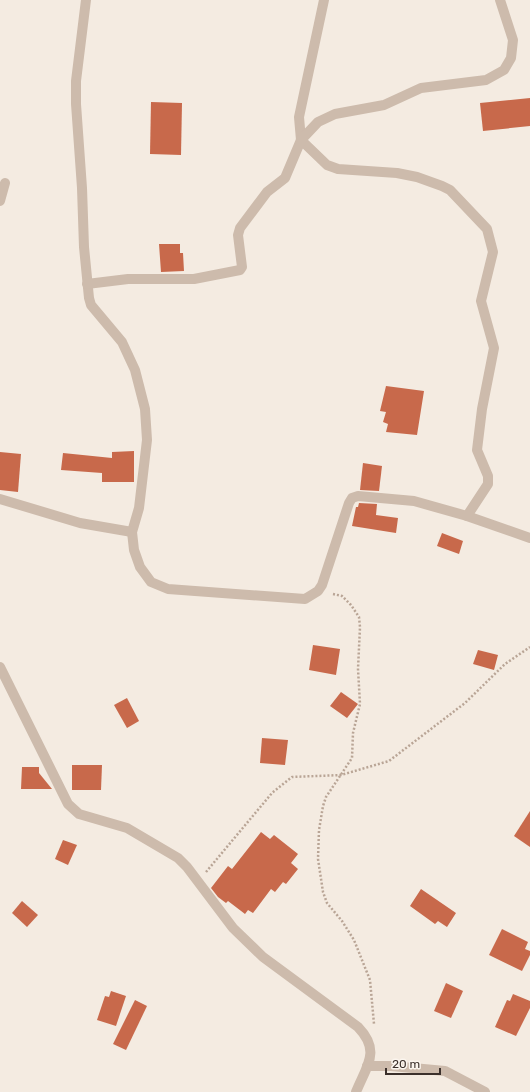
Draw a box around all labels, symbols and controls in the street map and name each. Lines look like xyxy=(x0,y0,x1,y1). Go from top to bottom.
scale bar xyxy=(386,1050,440,1076)
text: 20 m xyxy=(392,1057,420,1071)

